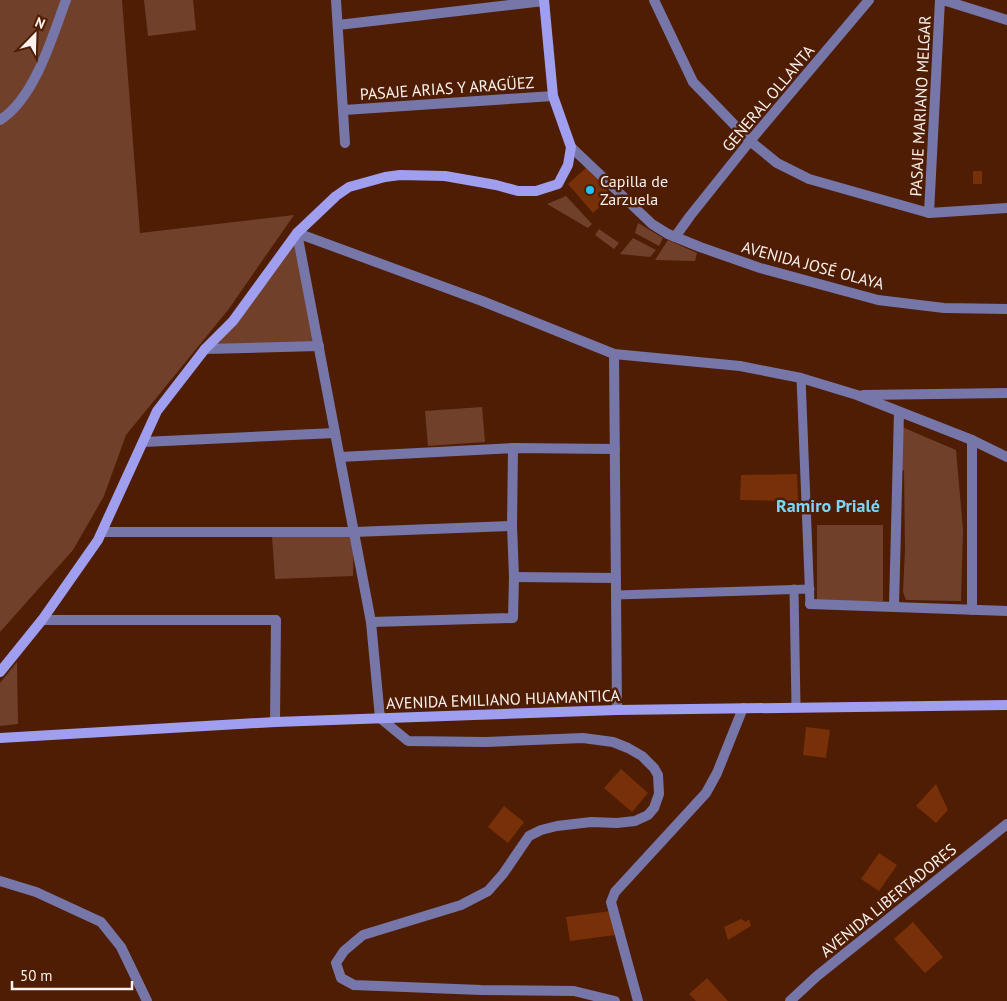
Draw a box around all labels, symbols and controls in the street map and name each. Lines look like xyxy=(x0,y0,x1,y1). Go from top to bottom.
north arrow xyxy=(10,10,60,60)
text: N xyxy=(32,13,48,33)
street label: PASAJE MARIANO MELGAR xyxy=(905,15,935,197)
street label: GENERAL OLLANTA xyxy=(718,40,819,155)
street label: PASAJE ARIAS Y ARAGÜEZ xyxy=(359,72,535,104)
place label: Capilla de Zarzuela xyxy=(600,171,668,209)
marker: Capilla de Zarzuela xyxy=(584,184,596,196)
street label: AVENIDA JOSÉ OLAYA xyxy=(740,236,887,294)
district label: Ramiro Prialé xyxy=(776,494,880,517)
street label: AVENIDA EMILIANO HUAMANTICA xyxy=(386,685,621,713)
street label: AVENIDA LIBERTADORES xyxy=(816,839,960,961)
scale bar xyxy=(12,958,132,990)
text: 50 m xyxy=(20,966,53,985)

